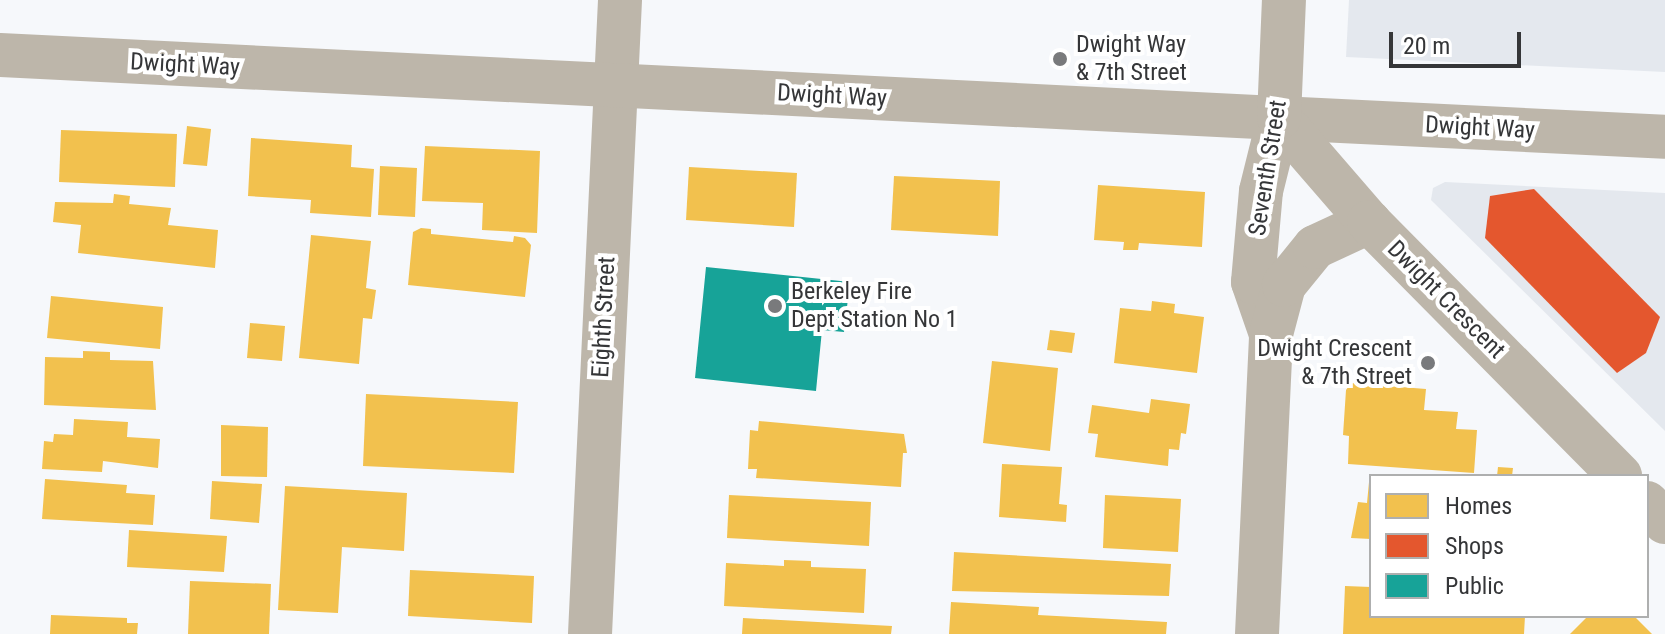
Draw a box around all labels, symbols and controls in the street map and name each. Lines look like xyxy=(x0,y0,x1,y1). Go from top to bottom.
scale bar xyxy=(1393,16,1525,66)
place label: Dwight Way & 7th Street xyxy=(1076,31,1187,87)
text: 20 m xyxy=(1403,32,1450,60)
street label: Dwight Way xyxy=(129,48,241,82)
marker: Dwight Way & 7th Street xyxy=(1051,50,1069,68)
street label: Dwight Way xyxy=(776,79,888,113)
street label: Seventh Street xyxy=(1243,98,1293,238)
street label: Dwight Way xyxy=(1424,111,1536,145)
street label: Dwight Crescent xyxy=(1381,235,1511,365)
street label: Eighth Street xyxy=(586,256,622,378)
place label: Berkeley Fire Dept Station No 1 xyxy=(791,278,958,334)
marker: Berkeley Fire Dept Station No 1 xyxy=(766,297,784,315)
place label: Dwight Crescent & 7th Street xyxy=(1257,335,1412,391)
marker: Dwight Crescent & 7th Street xyxy=(1419,354,1437,372)
legend xyxy=(1369,474,1649,618)
text: Homes xyxy=(1445,492,1512,520)
text: Shops xyxy=(1445,532,1504,560)
text: Public xyxy=(1445,572,1504,600)

